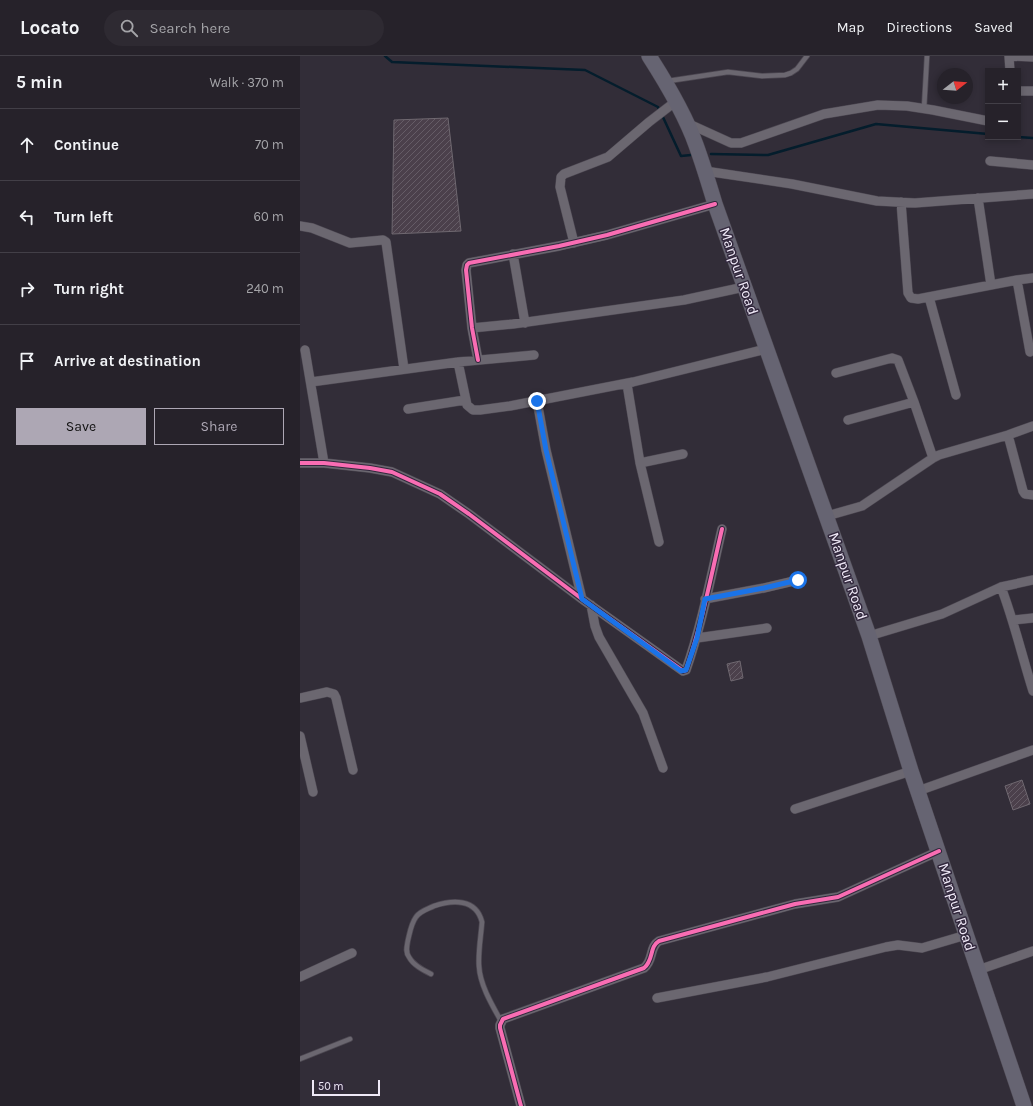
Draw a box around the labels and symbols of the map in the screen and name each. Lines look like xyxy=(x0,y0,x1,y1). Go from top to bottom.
north arrow xyxy=(937,68,973,104)
street label: Manpur Road xyxy=(716,225,762,317)
route end xyxy=(528,392,546,410)
street label: Manpur Road xyxy=(825,530,871,622)
route start xyxy=(789,571,807,589)
street label: Manpur Road xyxy=(934,861,980,953)
scale bar xyxy=(312,1078,380,1097)

